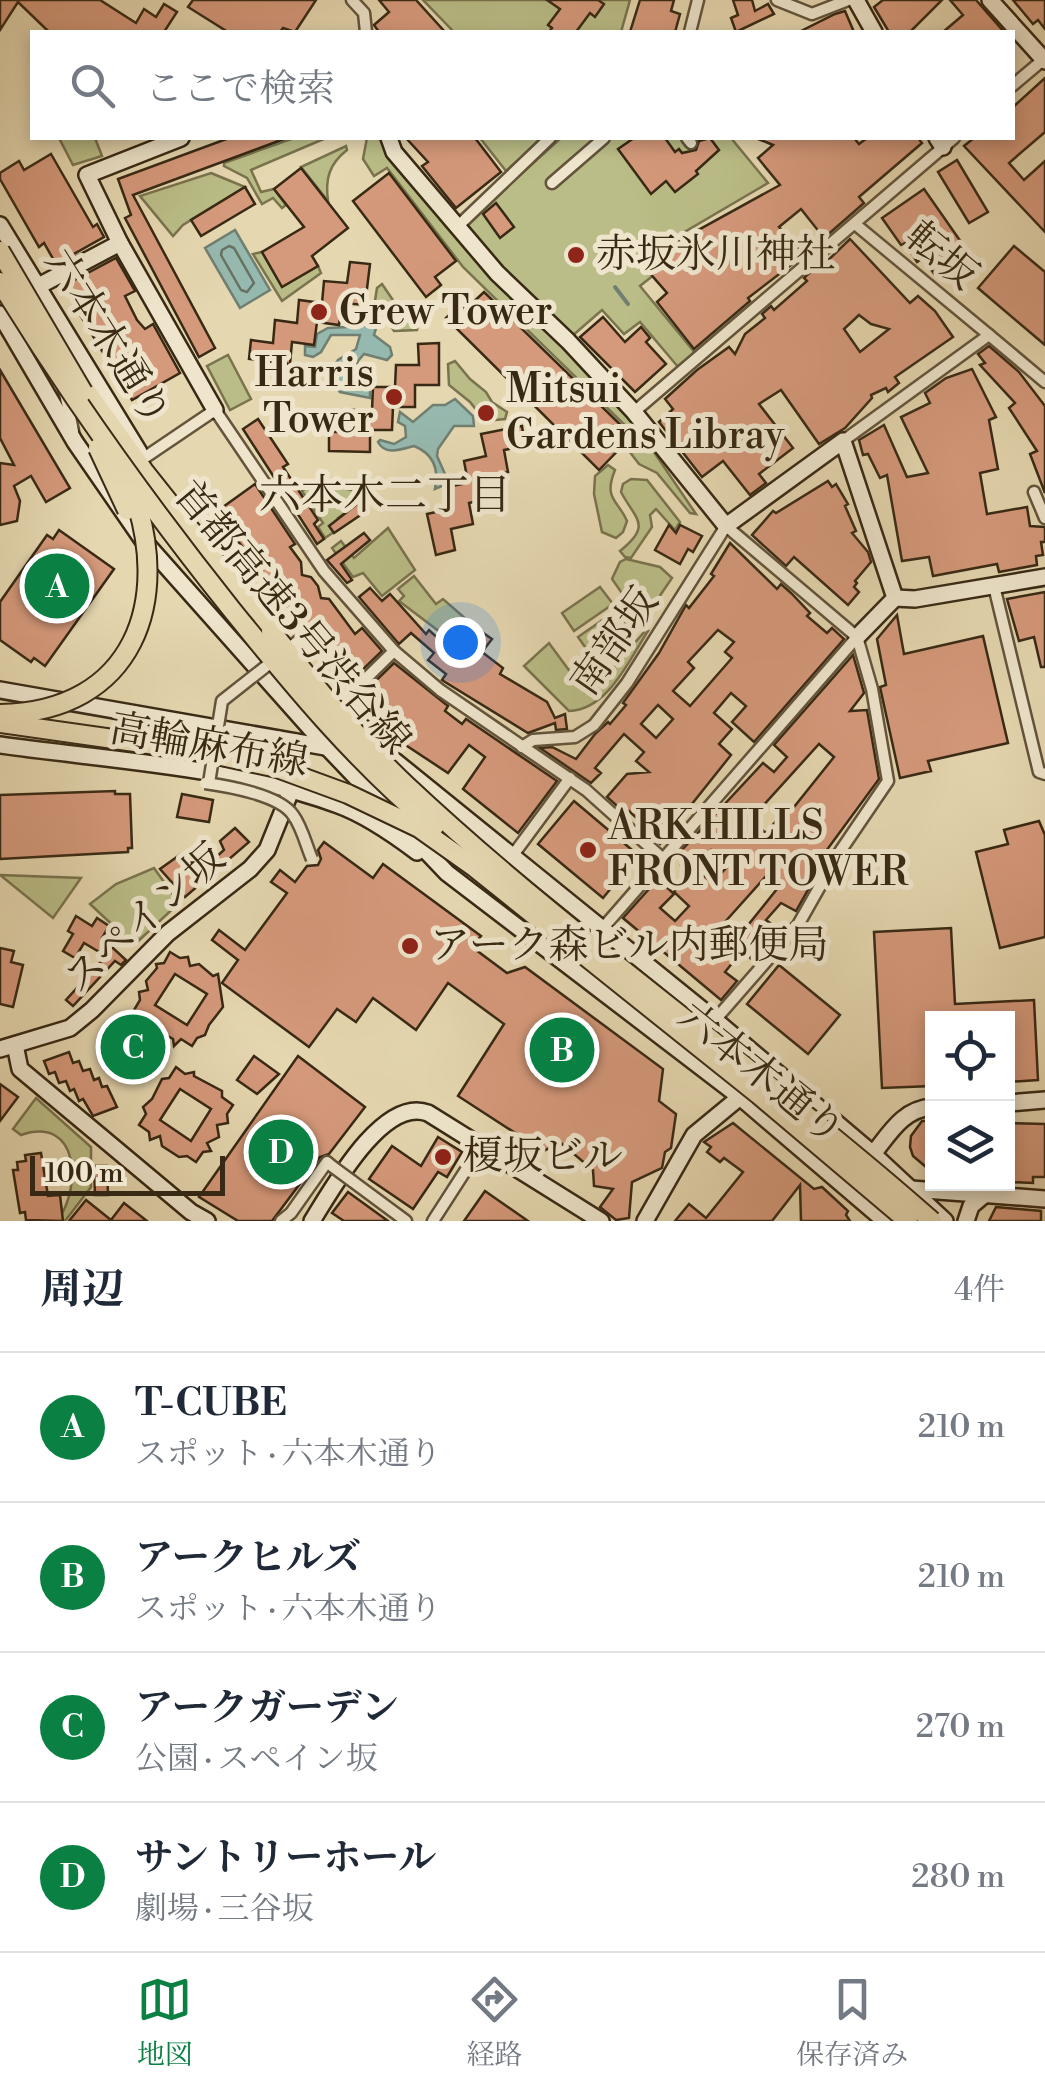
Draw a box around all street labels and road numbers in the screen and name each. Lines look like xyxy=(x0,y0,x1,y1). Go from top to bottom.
street label: 転坂 xyxy=(894,211,988,301)
street label: 六本木通り xyxy=(33,240,181,436)
street label: 首都高速3号渋谷線 xyxy=(163,471,421,765)
street label: 南部坂 xyxy=(560,579,670,705)
street label: 高輪麻布線 xyxy=(106,704,312,788)
street label: スペイン坂 xyxy=(54,834,236,1004)
street label: 六本木通り xyxy=(668,992,854,1156)

